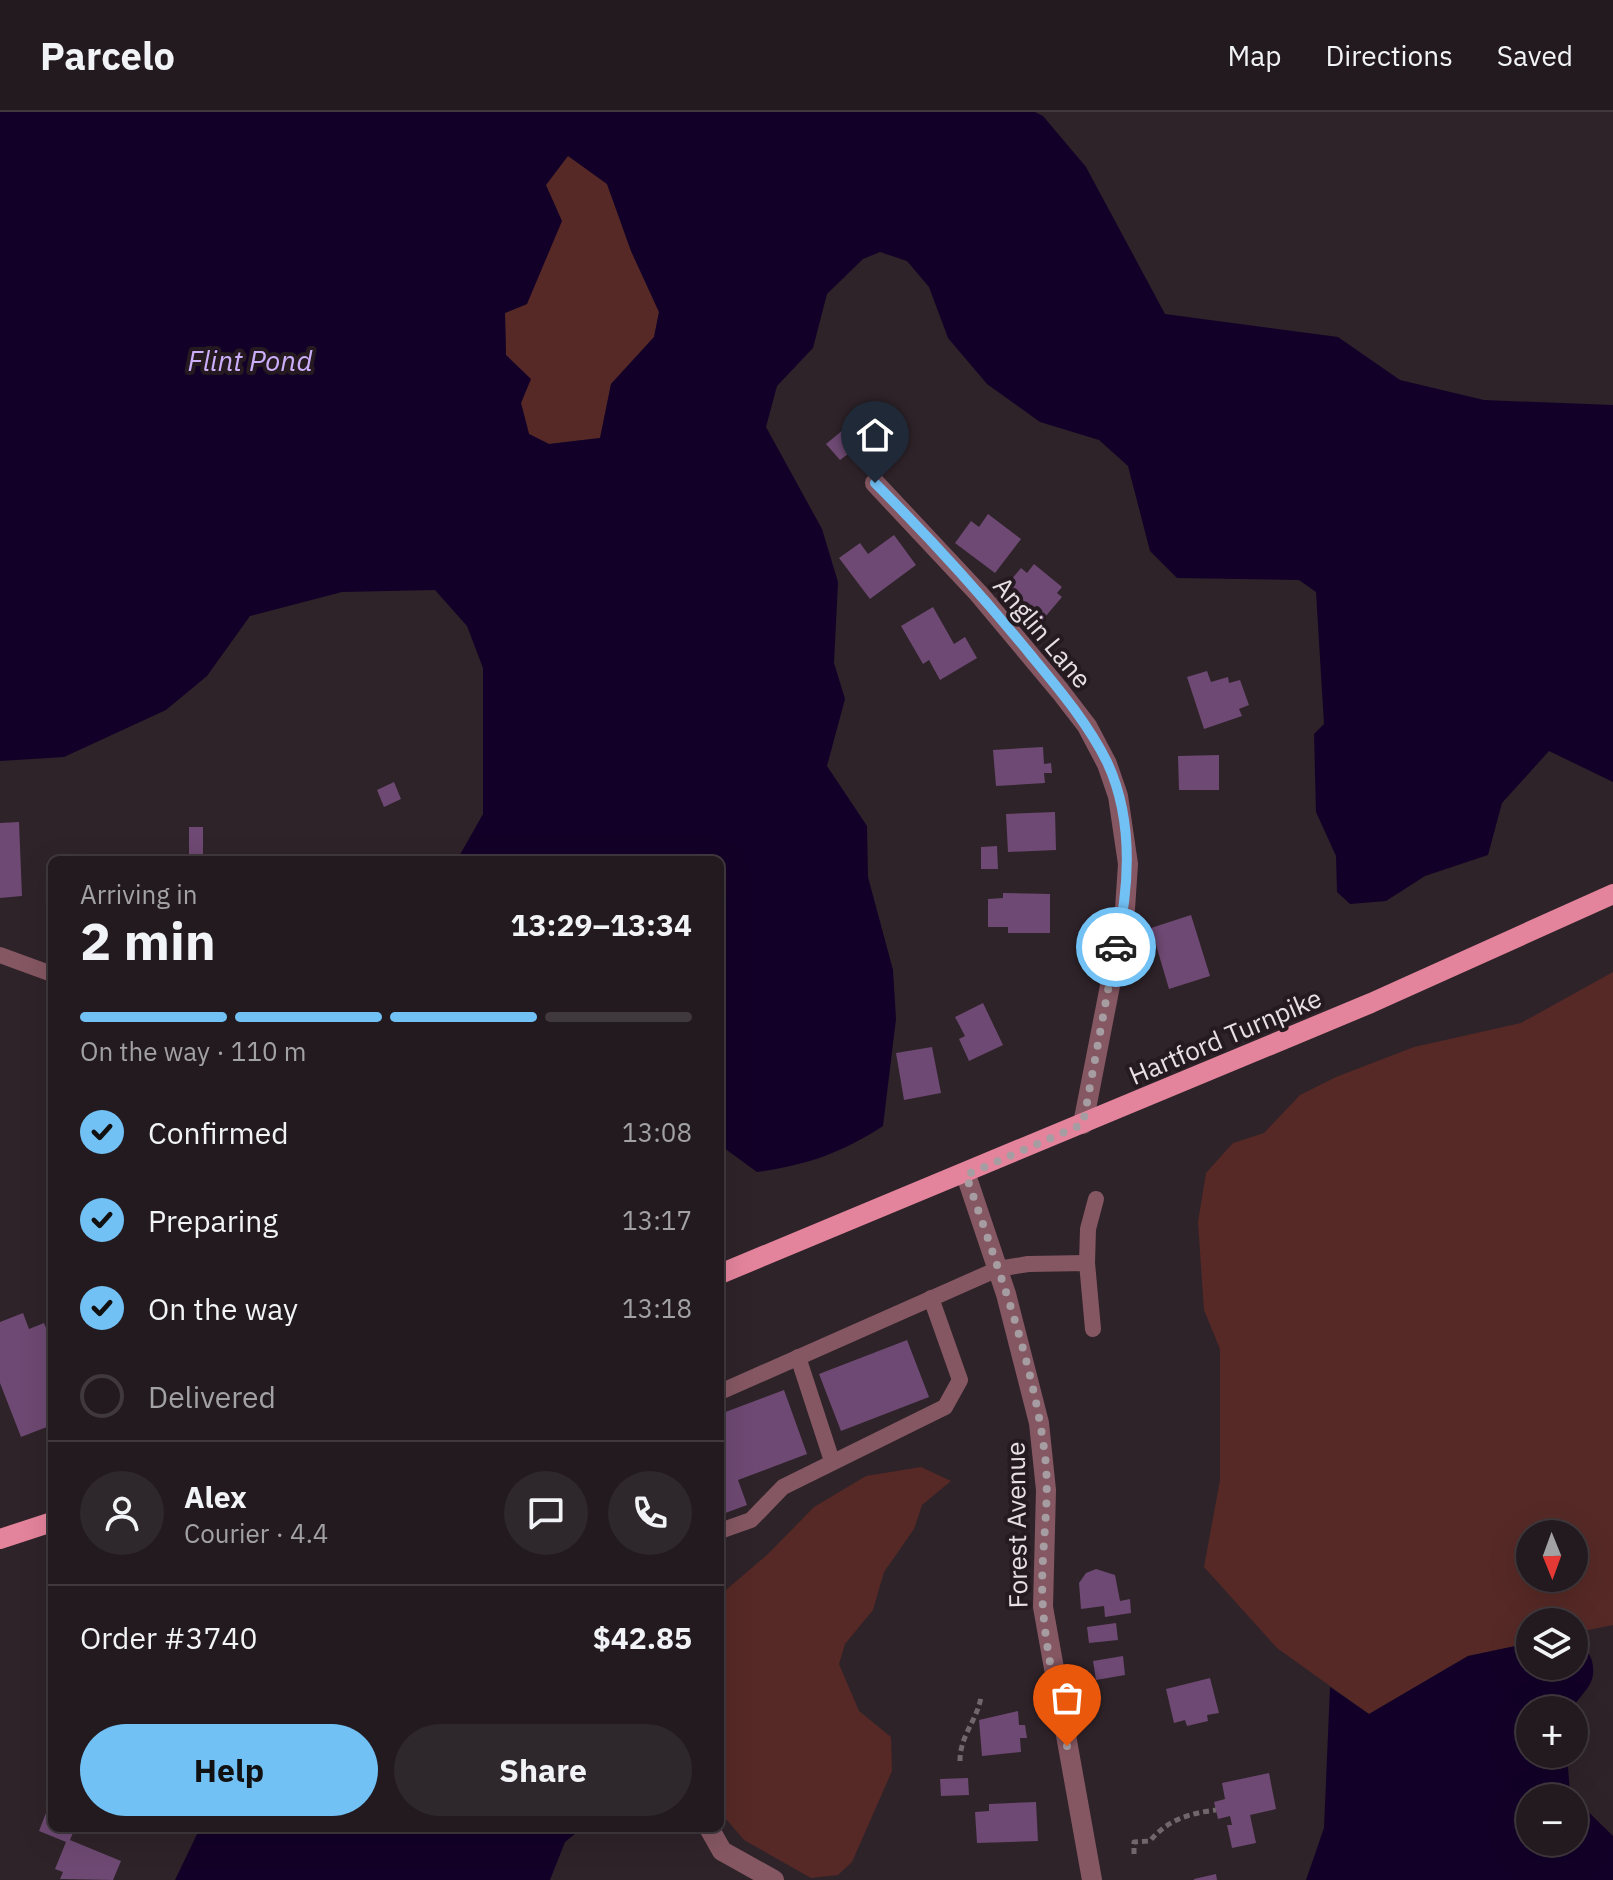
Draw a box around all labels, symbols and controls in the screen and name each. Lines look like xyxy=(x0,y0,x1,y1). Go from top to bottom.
text: Parcelo xyxy=(40,31,175,80)
text: Map xyxy=(1227,37,1281,74)
text: Directions xyxy=(1325,37,1453,74)
text: Saved xyxy=(1497,37,1573,74)
water label: Flint Pond xyxy=(188,342,313,379)
pin xyxy=(841,401,909,483)
icon: home xyxy=(853,413,897,457)
street label: Anglin Lane xyxy=(986,569,1100,695)
text: Arriving in xyxy=(80,877,197,911)
text: 13:29–13:34 xyxy=(511,905,692,944)
text: 2 min xyxy=(80,907,216,974)
courier xyxy=(1076,907,1156,987)
icon: car xyxy=(1094,925,1138,969)
street label: Hartford Turnpike xyxy=(1124,980,1326,1092)
text: On the way · 110 m xyxy=(80,1034,306,1068)
icon: check xyxy=(80,1110,124,1154)
text: Confirmed xyxy=(148,1113,289,1152)
text: 13:08 xyxy=(622,1115,692,1149)
icon: check xyxy=(80,1198,124,1242)
text: Preparing xyxy=(148,1201,278,1240)
text: 13:17 xyxy=(622,1203,692,1237)
icon: check xyxy=(80,1286,124,1330)
text: On the way xyxy=(148,1289,298,1328)
text: 13:18 xyxy=(622,1291,692,1325)
text: Delivered xyxy=(148,1377,276,1416)
street label: Forest Avenue xyxy=(998,1441,1034,1609)
button: person xyxy=(80,1471,164,1555)
button: chat xyxy=(504,1471,588,1555)
button: phone xyxy=(608,1471,692,1555)
text: Alex xyxy=(184,1477,247,1516)
text: Courier · 4.4 xyxy=(184,1516,328,1550)
north arrow xyxy=(1516,1520,1588,1592)
map controls xyxy=(1516,1520,1588,1856)
button: layers xyxy=(1516,1608,1588,1680)
text: Order #3740 xyxy=(80,1618,257,1657)
text: $42.85 xyxy=(593,1618,692,1657)
pin xyxy=(1033,1664,1101,1746)
icon: bag xyxy=(1045,1676,1089,1720)
button: + xyxy=(1516,1696,1588,1768)
button: Help xyxy=(80,1724,378,1816)
button: Share xyxy=(394,1724,692,1816)
button: − xyxy=(1516,1784,1588,1856)

